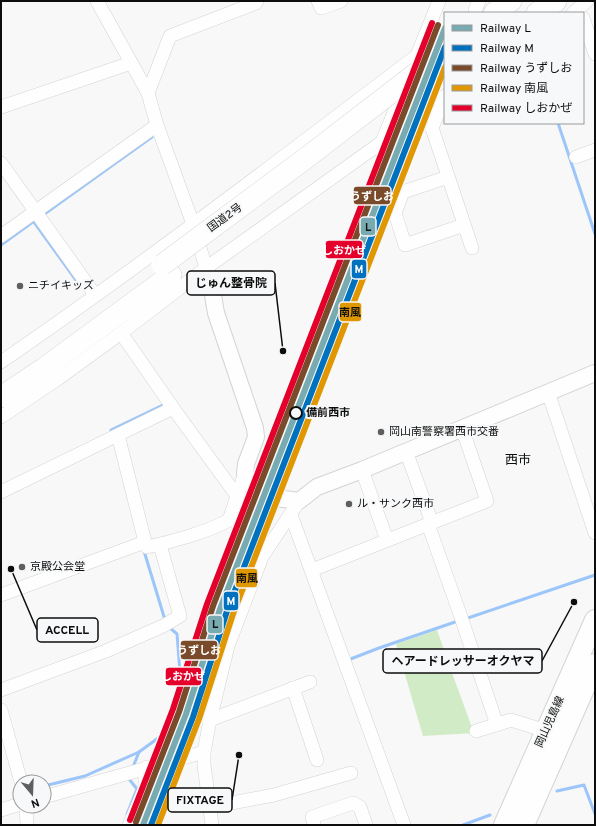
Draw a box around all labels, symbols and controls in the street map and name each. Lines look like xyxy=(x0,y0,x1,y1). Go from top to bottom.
legend xyxy=(444,12,584,124)
text: Railway L xyxy=(480,21,531,37)
text: Railway M xyxy=(480,41,534,57)
text: Railway うずしお xyxy=(480,61,572,77)
text: Railway 南風 xyxy=(480,81,548,97)
text: Railway しおかぜ xyxy=(480,101,572,117)
line badge: うずしお xyxy=(353,186,391,205)
text: うずしお xyxy=(350,190,394,204)
street label: 国道2号 xyxy=(205,201,245,235)
line badge: L xyxy=(360,217,376,236)
text: L xyxy=(365,221,372,235)
line badge: しおかぜ xyxy=(325,240,363,259)
text: しおかぜ xyxy=(322,244,366,258)
line badge: M xyxy=(351,259,367,279)
text: M xyxy=(355,263,363,277)
callout: じゅん整骨院 xyxy=(187,271,275,295)
text: じゅん整骨院 xyxy=(195,276,267,292)
place label: ニチイキッズ xyxy=(28,279,94,293)
marker: ニチイキッズ xyxy=(15,281,25,291)
line badge: 南風 xyxy=(339,302,362,322)
text: 南風 xyxy=(339,306,361,320)
marker: 備前西市 xyxy=(289,406,303,420)
place label: 備前西市 xyxy=(306,406,350,420)
place label: 岡山南警察署西市交番 xyxy=(389,425,499,439)
marker: 岡山南警察署西市交番 xyxy=(376,427,386,437)
district label: 西市 xyxy=(505,453,531,469)
place label: ル・サンク西市 xyxy=(357,497,434,511)
marker: ル・サンク西市 xyxy=(344,499,354,509)
place label: 京殿公会堂 xyxy=(30,560,85,574)
marker: 京殿公会堂 xyxy=(17,562,27,572)
line badge: 南風 xyxy=(235,568,258,588)
text: 南風 xyxy=(236,572,258,586)
line badge: M xyxy=(223,591,239,611)
text: M xyxy=(227,595,235,609)
line badge: L xyxy=(207,615,223,634)
callout: ACCELL xyxy=(37,618,98,642)
text: L xyxy=(212,618,219,632)
text: ACCELL xyxy=(45,623,89,639)
line badge: うずしお xyxy=(180,640,218,660)
text: うずしお xyxy=(177,644,221,658)
callout: ヘアードレッサーオクヤマ xyxy=(383,649,542,673)
text: ヘアードレッサーオクヤマ xyxy=(391,654,535,670)
line badge: しおかぜ xyxy=(165,667,202,686)
text: しおかぜ xyxy=(161,670,205,684)
street label: 岡山児島線 xyxy=(532,694,568,750)
north arrow xyxy=(12,774,52,814)
callout: FIXTAGE xyxy=(168,788,232,812)
text: FIXTAGE xyxy=(176,793,224,809)
text: N xyxy=(29,795,41,810)

